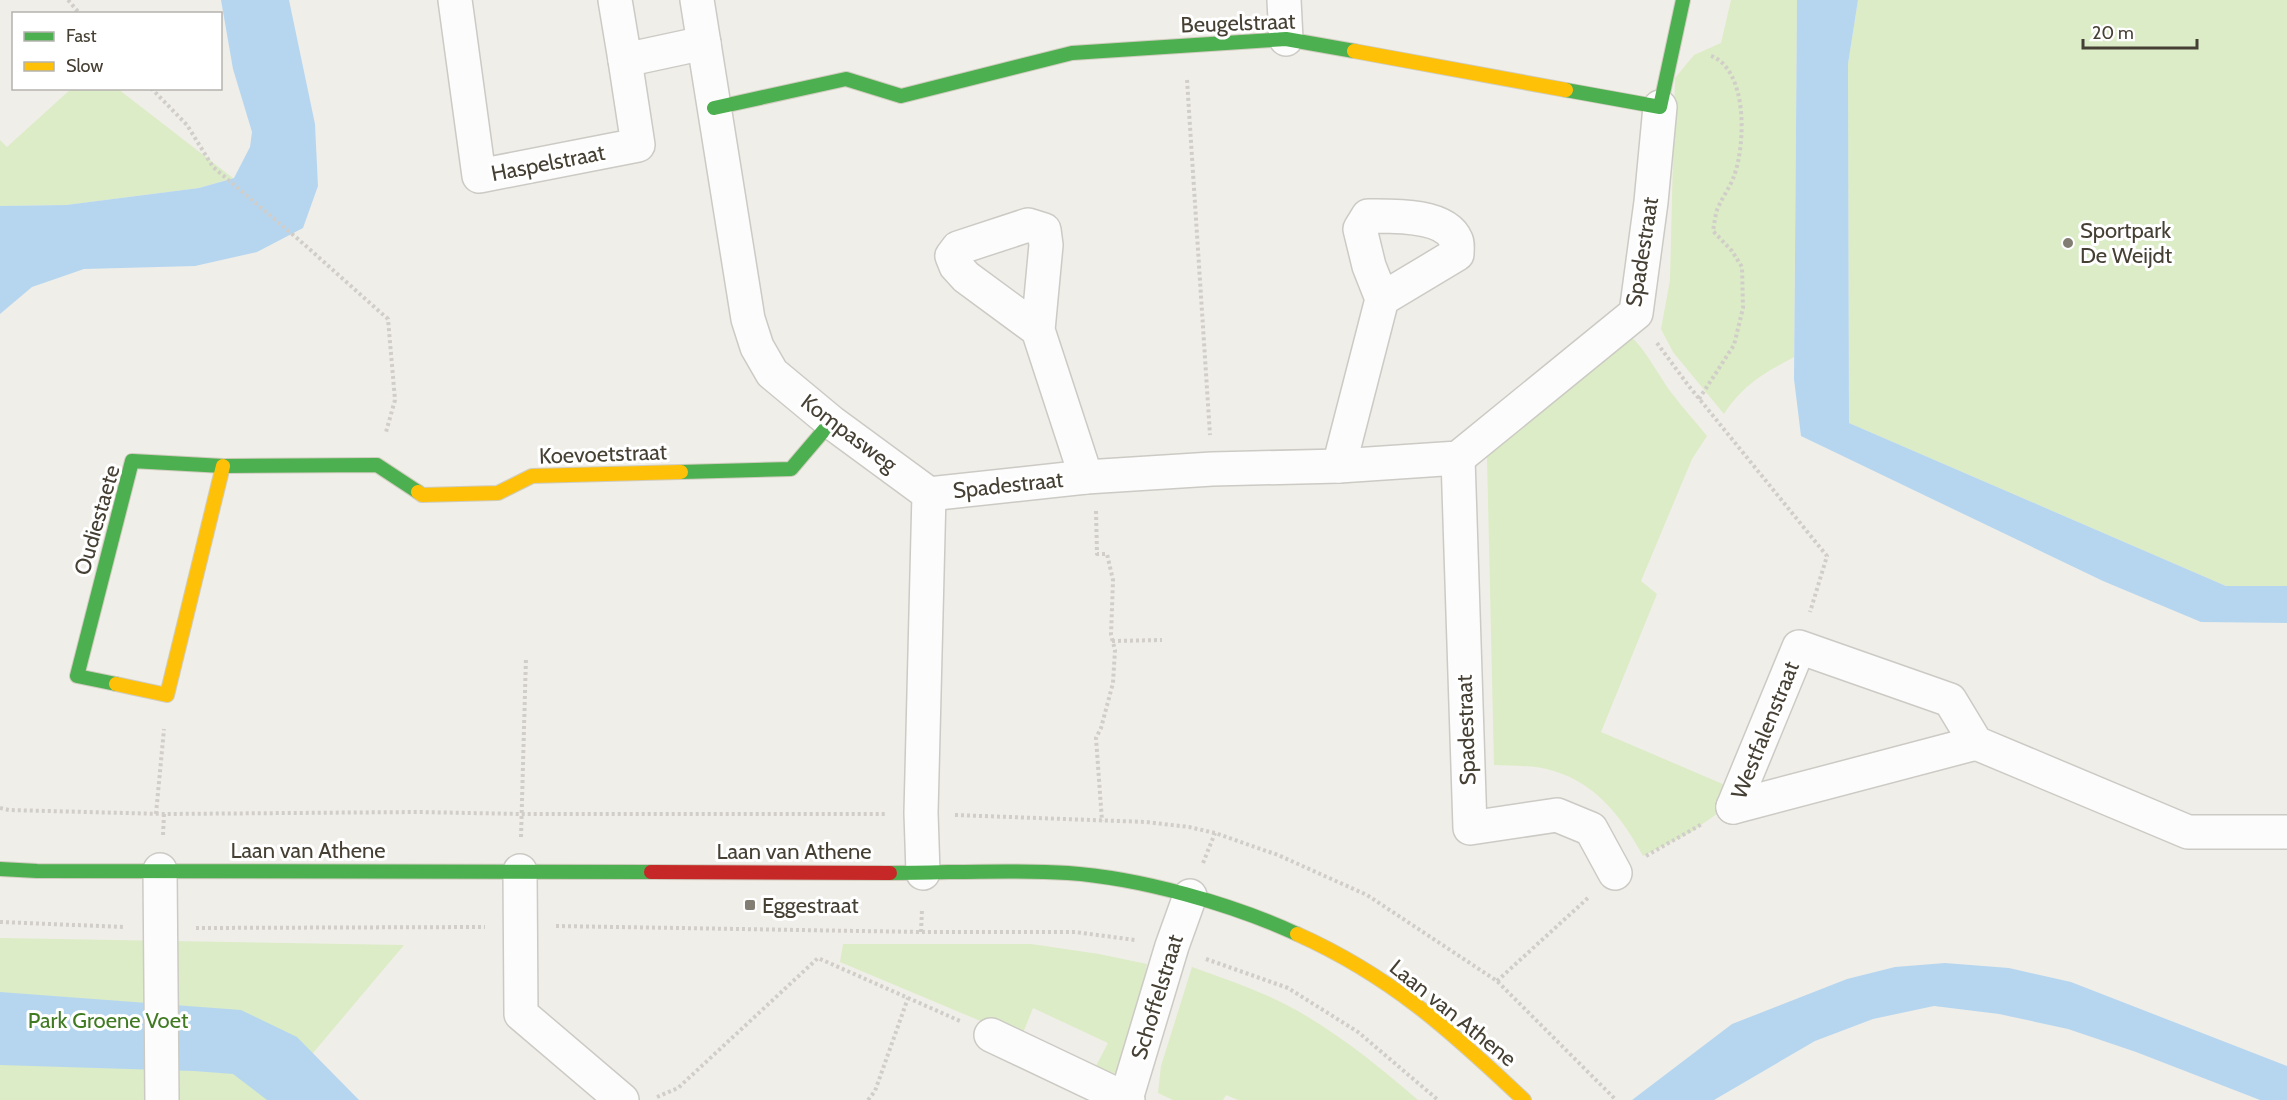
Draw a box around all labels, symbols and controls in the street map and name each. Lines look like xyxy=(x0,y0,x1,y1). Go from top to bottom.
street label: Beugelstraat xyxy=(1180,7,1297,38)
legend xyxy=(12,12,222,90)
scale bar xyxy=(2083,12,2197,50)
text: 20 m xyxy=(2092,22,2134,44)
text: Fast xyxy=(66,25,97,47)
text: Slow xyxy=(66,55,103,77)
street label: Haspelstraat xyxy=(489,139,608,187)
street label: Spadestraat xyxy=(1620,195,1664,309)
place label: Sportpark De Weijdt xyxy=(2080,217,2173,269)
marker: Sportpark De Weijdt xyxy=(2061,236,2075,250)
street label: Kompasweg xyxy=(796,388,903,478)
street label: Koevoetstraat xyxy=(539,438,668,470)
street label: Oudiestaete xyxy=(68,462,126,578)
street label: Spadestraat xyxy=(952,466,1065,504)
street label: Westfalenstraat xyxy=(1725,657,1805,803)
street label: Spadestraat xyxy=(1451,674,1481,786)
street label: Laan van Athene xyxy=(230,837,386,864)
street label: Laan van Athene xyxy=(716,838,872,865)
place label: Eggestraat xyxy=(762,892,859,919)
marker: Eggestraat xyxy=(743,898,757,912)
street label: Schoffelstraat xyxy=(1125,931,1189,1063)
street label: Laan van Athene xyxy=(1384,954,1522,1072)
park label: Park Groene Voet xyxy=(28,1007,189,1034)

